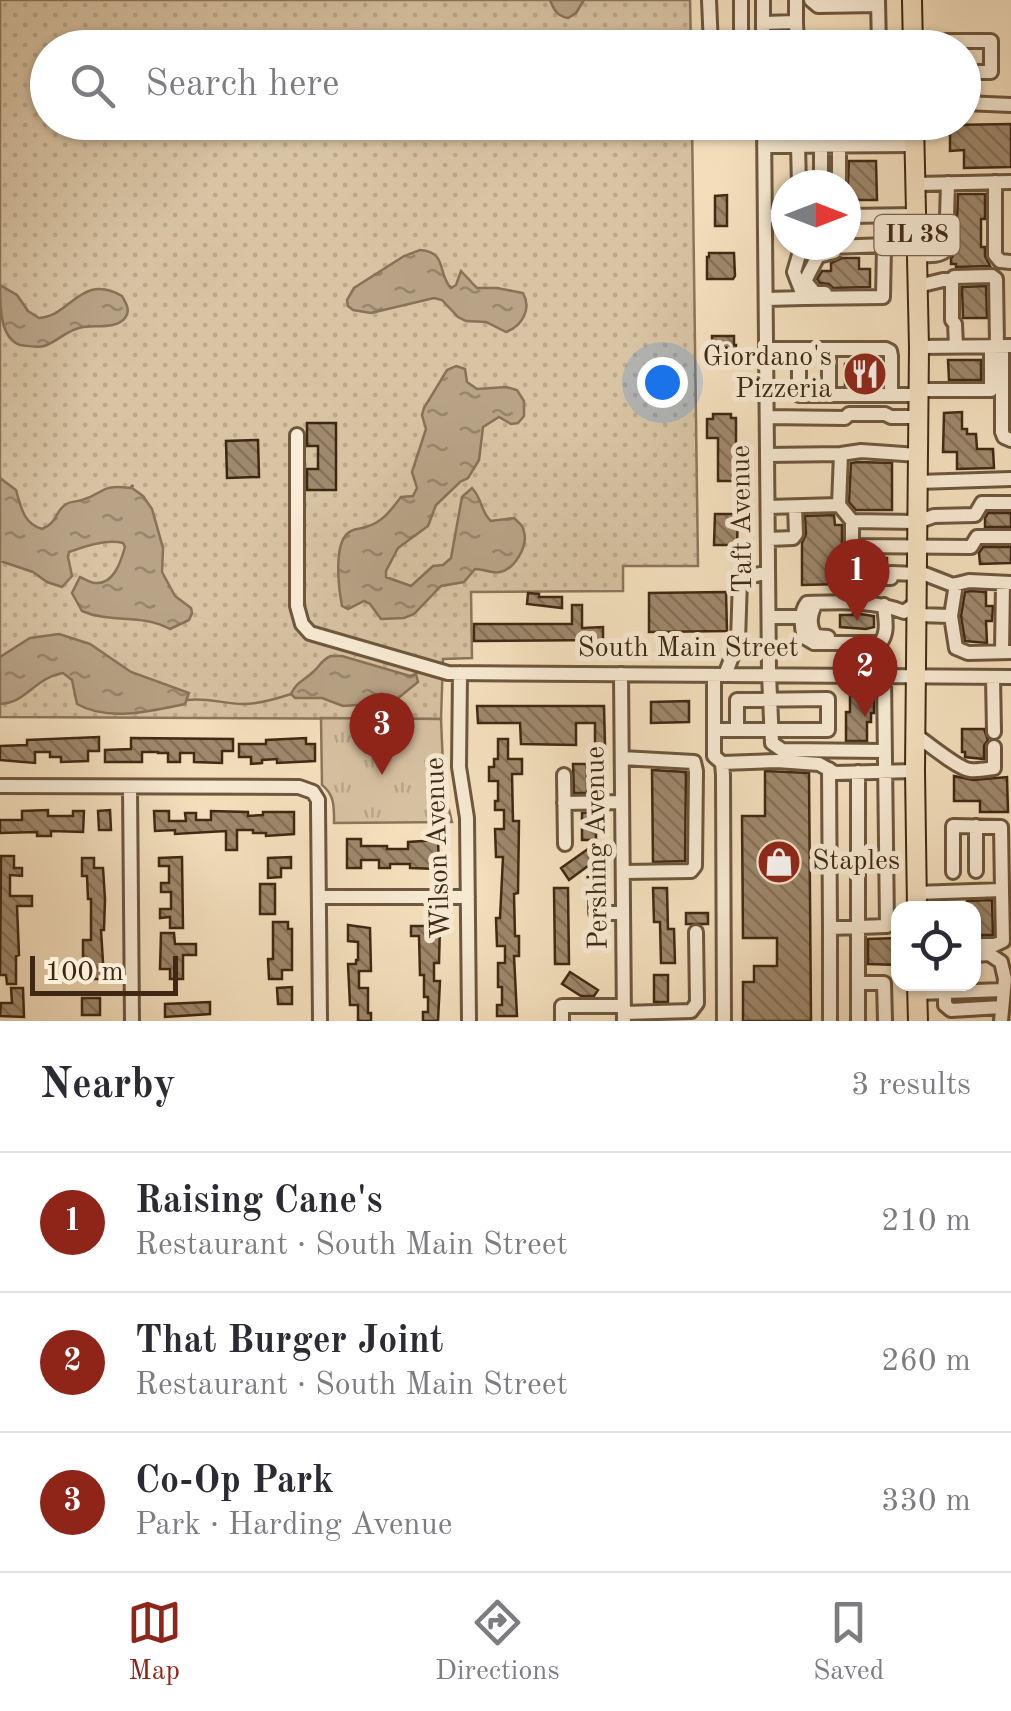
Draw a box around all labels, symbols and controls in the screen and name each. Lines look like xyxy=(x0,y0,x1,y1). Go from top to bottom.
search box xyxy=(30,30,981,140)
icon: search xyxy=(65,58,120,113)
text: Search here xyxy=(145,66,340,104)
north arrow xyxy=(771,170,861,260)
road number: IL 38 xyxy=(874,215,960,255)
place label: Giordano's Pizzeria xyxy=(703,344,832,404)
restaurant icon: Giordano's Pizzeria xyxy=(842,351,888,397)
your location xyxy=(637,357,688,408)
street label: Taft Avenue xyxy=(728,445,758,593)
pin: 1 xyxy=(824,538,890,621)
pin: 2 xyxy=(832,634,898,717)
street label: South Main Street xyxy=(577,635,799,663)
pin: 3 xyxy=(350,692,414,775)
street label: Pershing Avenue xyxy=(582,746,614,950)
street label: Wilson Avenue xyxy=(422,757,456,939)
shop icon: Staples xyxy=(756,839,802,885)
place label: Staples xyxy=(812,848,900,876)
map controls xyxy=(891,901,981,991)
button: locate xyxy=(891,901,981,991)
scale bar xyxy=(30,951,178,996)
text: 100 m xyxy=(45,959,124,987)
text: Nearby xyxy=(40,1065,176,1107)
text: 3 results xyxy=(851,1070,971,1102)
text: Raising Cane's xyxy=(135,1183,383,1221)
text: 1 xyxy=(63,1206,82,1238)
text: 210 m xyxy=(881,1206,971,1238)
text: Restaurant · South Main Street xyxy=(135,1230,568,1262)
text: That Burger Joint xyxy=(135,1323,444,1361)
text: 2 xyxy=(63,1346,82,1378)
text: 260 m xyxy=(881,1346,971,1378)
text: Restaurant · South Main Street xyxy=(135,1370,568,1402)
text: Co-Op Park xyxy=(135,1463,334,1501)
text: 3 xyxy=(63,1486,82,1518)
text: 330 m xyxy=(881,1486,971,1518)
text: Park · Harding Avenue xyxy=(135,1510,452,1542)
tab: Map xyxy=(127,1595,182,1690)
tab: Directions xyxy=(435,1595,560,1690)
tab: Saved xyxy=(813,1595,884,1690)

